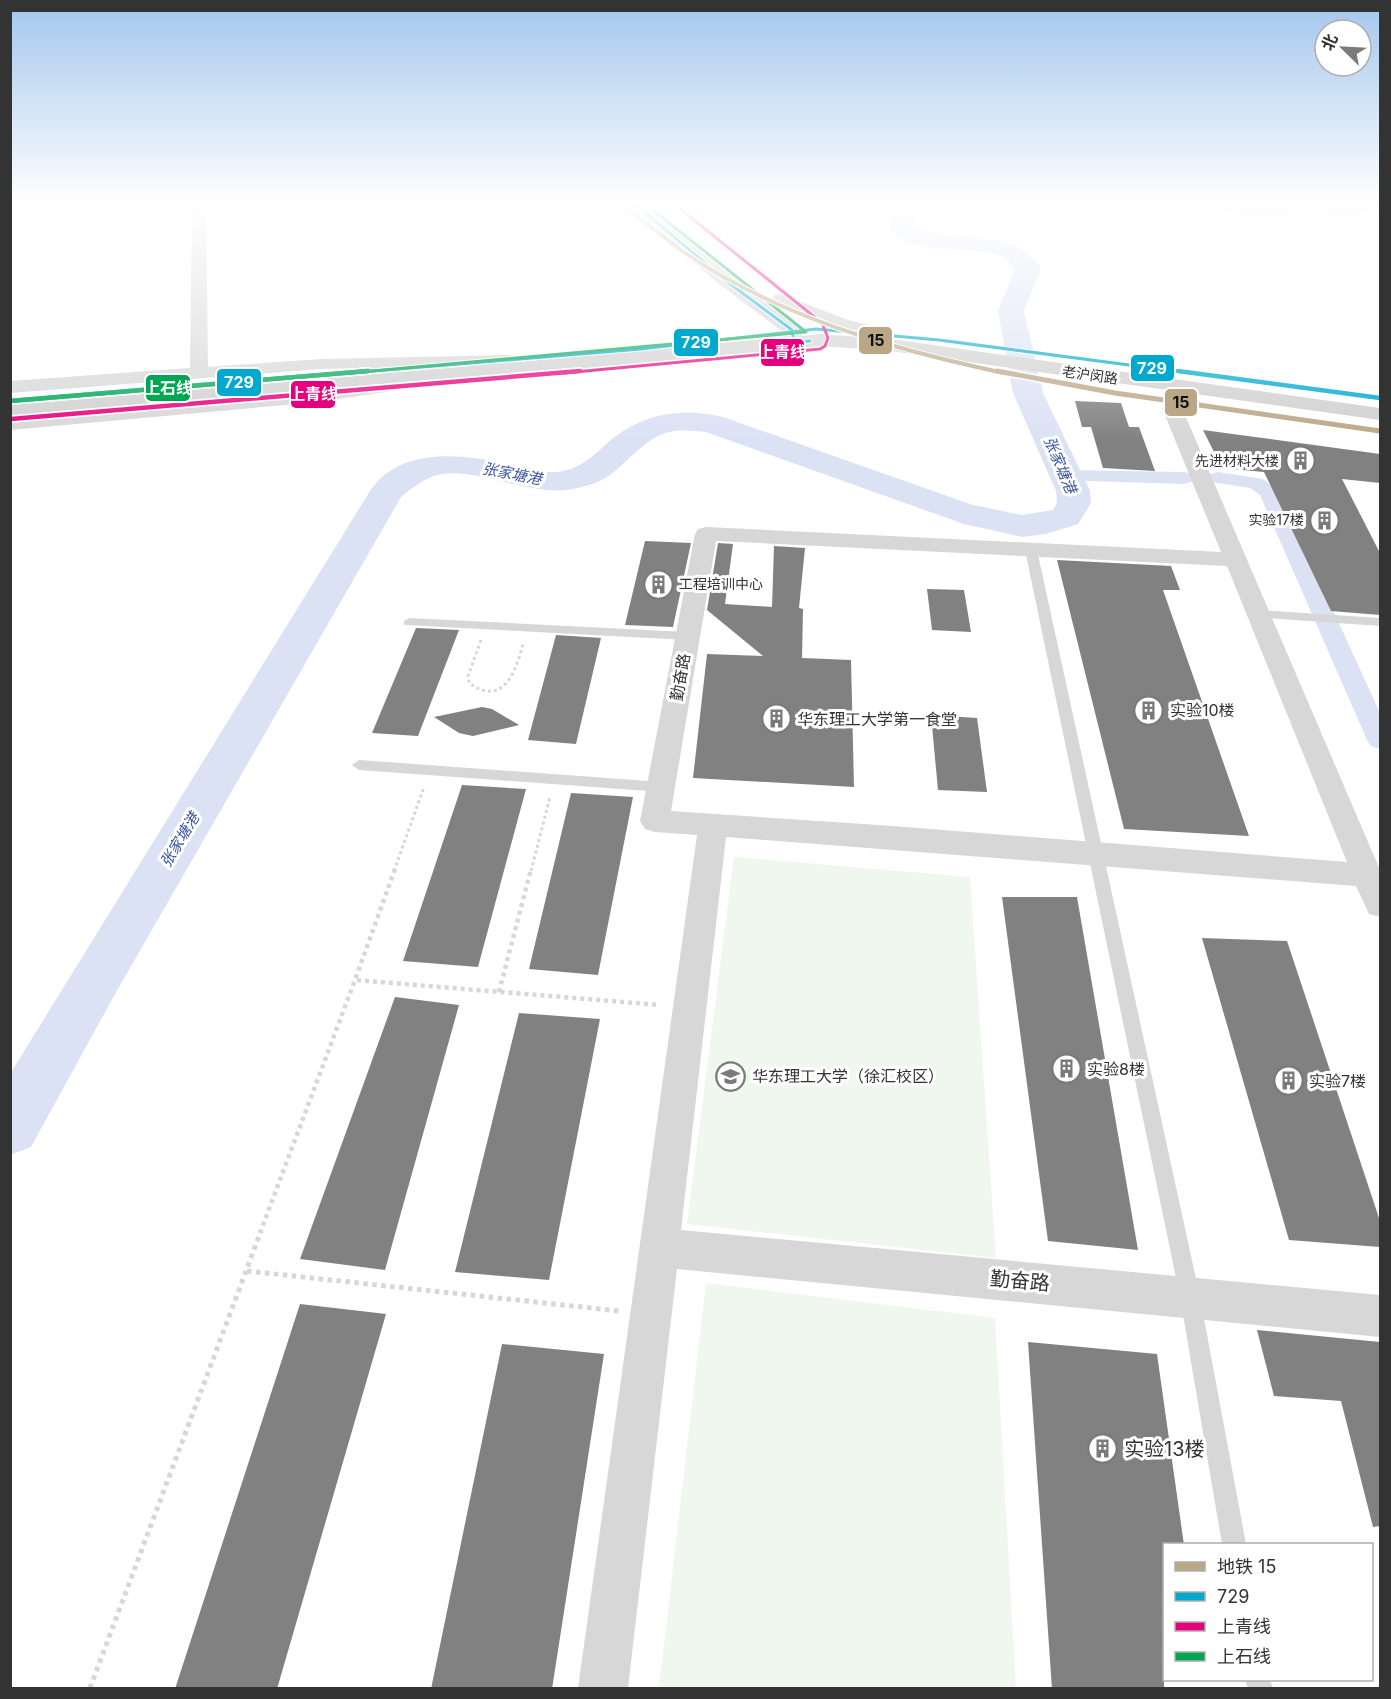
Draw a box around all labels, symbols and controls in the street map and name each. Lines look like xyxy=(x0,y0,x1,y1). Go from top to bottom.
north arrow xyxy=(1313,18,1373,78)
text: 北 xyxy=(1317,31,1342,53)
line badge: 15 xyxy=(858,326,893,355)
line badge: 729 xyxy=(673,328,719,357)
text: 15 xyxy=(867,330,885,350)
text: 729 xyxy=(681,332,711,352)
line badge: 上青线 xyxy=(760,338,805,367)
text: 上青线 xyxy=(758,342,806,362)
line badge: 729 xyxy=(1130,354,1175,382)
text: 729 xyxy=(1137,358,1167,378)
street label: 老沪闵路 xyxy=(1061,362,1119,387)
line badge: 729 xyxy=(216,368,262,397)
text: 729 xyxy=(224,372,254,392)
line badge: 上石线 xyxy=(145,374,191,402)
text: 上石线 xyxy=(144,378,192,398)
line badge: 上青线 xyxy=(290,380,336,409)
text: 上青线 xyxy=(289,384,337,404)
line badge: 15 xyxy=(1164,388,1198,417)
text: 15 xyxy=(1172,392,1190,412)
water label: 张家塘港 xyxy=(1040,433,1082,498)
building icon: 先进材料大楼 xyxy=(1284,445,1316,477)
place label: 先进材料大楼 xyxy=(1195,452,1279,469)
water label: 张家塘港 xyxy=(481,458,545,489)
building icon: 实验17楼 xyxy=(1309,504,1341,536)
place label: 实验17楼 xyxy=(1248,511,1304,528)
building icon: 工程培训中心 xyxy=(642,568,674,600)
place label: 工程培训中心 xyxy=(679,575,763,592)
street label: 勤奋路 xyxy=(666,652,694,702)
building icon: 实验10楼 xyxy=(1133,694,1165,726)
place label: 实验10楼 xyxy=(1170,700,1235,720)
building icon: 华东理工大学第一食堂 xyxy=(760,703,792,735)
place label: 华东理工大学第一食堂 xyxy=(797,709,957,729)
water label: 张家塘港 xyxy=(156,807,204,870)
building icon: 实验8楼 xyxy=(1050,1053,1082,1085)
place label: 实验8楼 xyxy=(1087,1059,1145,1079)
school or university icon: 华东理工大学（徐汇校区） xyxy=(715,1060,747,1092)
building icon: 实验7楼 xyxy=(1272,1065,1304,1097)
place label: 华东理工大学（徐汇校区） xyxy=(752,1066,944,1086)
place label: 实验7楼 xyxy=(1309,1071,1366,1091)
street label: 勤奋路 xyxy=(989,1266,1051,1296)
building icon: 实验13楼 xyxy=(1087,1433,1119,1465)
place label: 实验13楼 xyxy=(1124,1437,1205,1461)
legend xyxy=(1163,1543,1373,1681)
text: 地铁 15 xyxy=(1217,1556,1276,1577)
text: 729 xyxy=(1217,1586,1249,1607)
text: 上青线 xyxy=(1217,1616,1271,1637)
text: 上石线 xyxy=(1217,1646,1271,1667)

